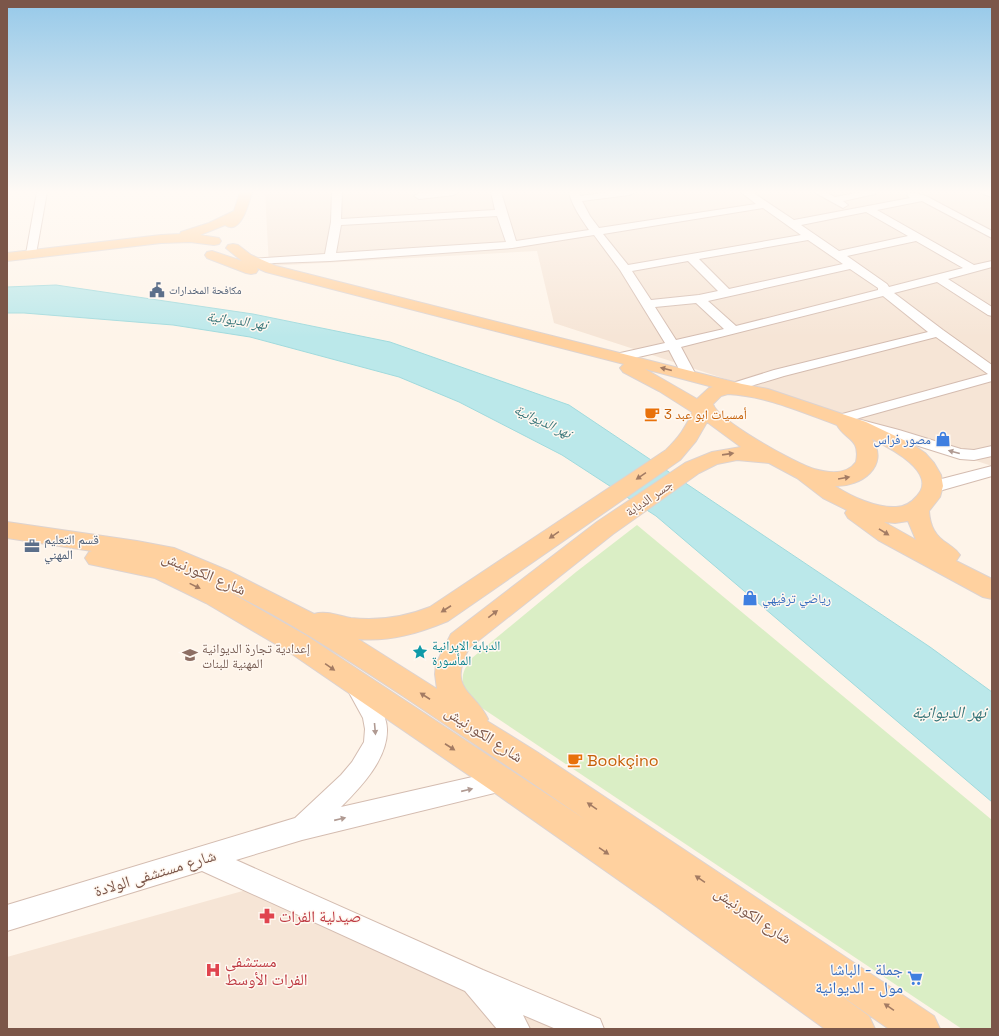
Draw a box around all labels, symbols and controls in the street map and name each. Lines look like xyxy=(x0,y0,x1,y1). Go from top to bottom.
public building icon: مكافحة المخدارات xyxy=(148,281,166,299)
place label: مكافحة المخدارات xyxy=(169,283,242,297)
water label: نهر الديوانية xyxy=(205,307,271,333)
one-way arrow xyxy=(660,365,672,371)
water label: نهر الديوانية xyxy=(511,400,576,443)
cafe icon: أمسيات ابو عبد 3 xyxy=(643,405,661,423)
place label: أمسيات ابو عبد 3 xyxy=(664,406,747,423)
shop icon: مصور فراس xyxy=(934,430,952,448)
place label: مصور فراس xyxy=(874,431,931,448)
one-way arrow xyxy=(948,449,960,455)
one-way arrow xyxy=(722,451,734,457)
one-way arrow xyxy=(635,472,646,480)
one-way arrow xyxy=(838,474,850,480)
street label: جسر الدبابة xyxy=(622,476,676,520)
one-way arrow xyxy=(879,528,889,536)
place label: قسم التعليم المهني xyxy=(44,531,99,565)
one-way arrow xyxy=(548,531,559,539)
office icon: قسم التعليم المهني xyxy=(23,537,41,555)
street label: شارع الكورنيش xyxy=(159,546,249,600)
one-way arrow xyxy=(189,583,200,589)
shop icon: رياضي ترفيهي xyxy=(741,589,759,607)
place label: رياضي ترفيهي xyxy=(762,590,831,609)
one-way arrow xyxy=(441,605,452,613)
one-way arrow xyxy=(488,610,499,619)
place label: الدبابة الايرانية المأسورة xyxy=(432,637,500,669)
place label: إعدادية تجارة الديوانية المهنية للبنات xyxy=(202,640,310,672)
place icon: الدبابة الايرانية المأسورة xyxy=(411,643,429,661)
school or university icon: إعدادية تجارة الديوانية المهنية للبنات xyxy=(181,646,199,664)
one-way arrow xyxy=(325,663,335,671)
one-way arrow xyxy=(419,693,431,700)
street label: شارع الكورنيش xyxy=(441,701,527,767)
water label: نهر الديوانية xyxy=(912,701,989,723)
one-way arrow xyxy=(372,723,378,735)
one-way arrow xyxy=(444,743,456,750)
place label: Bookçino xyxy=(587,750,659,771)
cafe icon: Bookçino xyxy=(566,751,584,769)
one-way arrow xyxy=(461,786,473,792)
one-way arrow xyxy=(587,802,598,810)
one-way arrow xyxy=(334,816,346,822)
street label: شارع مستشفى الولادة xyxy=(92,845,218,901)
one-way arrow xyxy=(599,847,609,855)
one-way arrow xyxy=(695,875,705,883)
street label: شارع الكورنيش xyxy=(710,881,796,949)
place label: صيدلية الفرات xyxy=(279,906,361,927)
pharmacy icon: صيدلية الفرات xyxy=(258,907,276,925)
place label: مستشفى الفرات الأوسط xyxy=(225,951,308,990)
place label: جملة - الباشا مول - الديوانية xyxy=(815,959,903,998)
hospital icon: مستشفى الفرات الأوسط xyxy=(204,961,222,979)
supermarket icon: جملة - الباشا مول - الديوانية xyxy=(906,969,924,987)
one-way arrow xyxy=(883,1003,894,1011)

